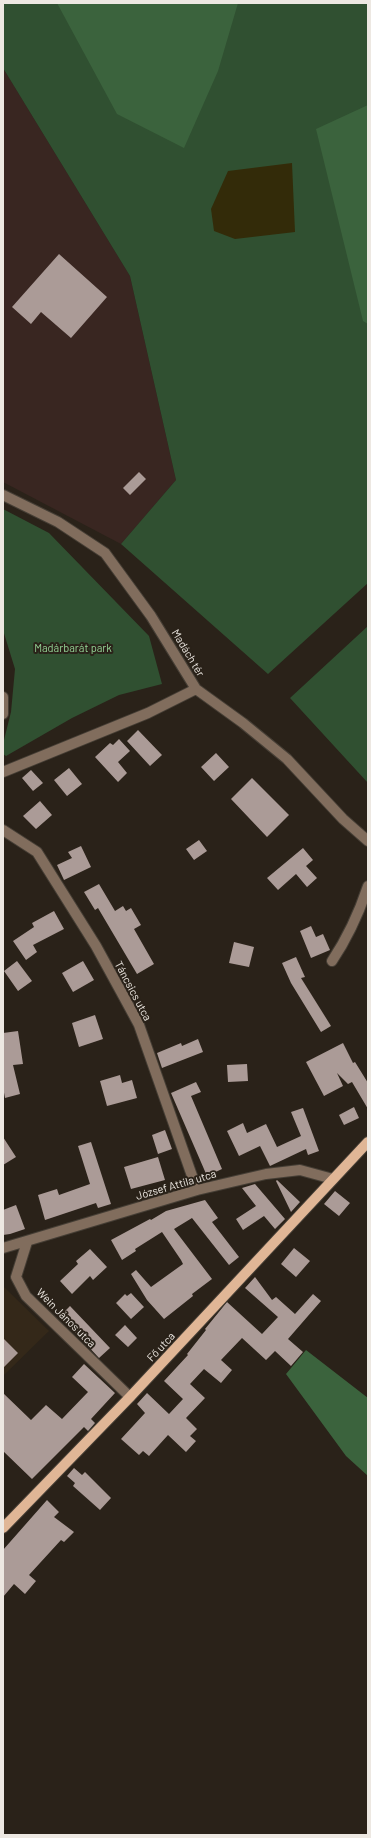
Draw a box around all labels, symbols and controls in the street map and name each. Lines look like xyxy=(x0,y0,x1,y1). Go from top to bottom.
street label: Madách tér xyxy=(169,627,207,679)
park label: Madárbarát park xyxy=(34,641,112,655)
street label: Táncsics utca xyxy=(112,959,154,1023)
street label: József Attila utca xyxy=(134,1167,218,1203)
street label: Wein János utca xyxy=(34,1286,98,1350)
street label: Fő utca xyxy=(144,1330,178,1364)

